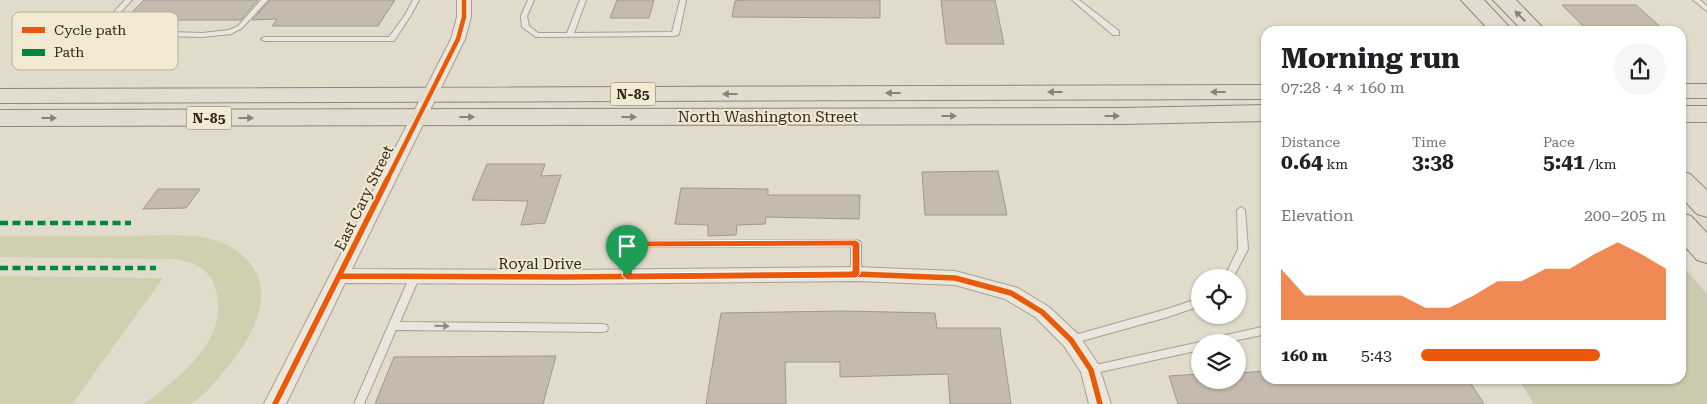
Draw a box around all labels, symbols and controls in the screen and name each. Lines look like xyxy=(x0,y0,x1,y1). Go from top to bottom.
one-way arrow xyxy=(1514,10,1526,22)
legend xyxy=(12,12,178,70)
text: Cycle path xyxy=(54,22,126,38)
text: Morning run xyxy=(1281,42,1460,75)
button: share xyxy=(1614,43,1666,95)
text: Path xyxy=(54,44,84,60)
text: 07:28 · 4 × 160 m xyxy=(1281,78,1405,97)
road number: N-85 xyxy=(610,82,656,106)
one-way arrow xyxy=(1209,88,1225,96)
one-way arrow xyxy=(884,89,900,97)
one-way arrow xyxy=(1047,89,1063,97)
one-way arrow xyxy=(722,90,738,98)
road number: N-85 xyxy=(186,106,232,130)
street label: North Washington Street xyxy=(678,108,859,126)
one-way arrow xyxy=(942,112,958,120)
one-way arrow xyxy=(1104,112,1120,120)
one-way arrow xyxy=(459,113,475,121)
one-way arrow xyxy=(622,113,638,121)
one-way arrow xyxy=(41,114,57,122)
one-way arrow xyxy=(238,114,254,122)
text: Distance xyxy=(1281,134,1340,150)
text: Time xyxy=(1412,134,1446,150)
text: Pace xyxy=(1543,134,1575,150)
street label: East Cary Street xyxy=(331,142,398,254)
text: 0.64 xyxy=(1281,150,1323,174)
text: 3:38 xyxy=(1412,150,1454,174)
text: 5:41 xyxy=(1543,150,1585,174)
text: km xyxy=(1323,156,1348,172)
text: /km xyxy=(1585,156,1617,172)
text: Elevation xyxy=(1281,206,1354,225)
text: 200–205 m xyxy=(1584,206,1666,225)
pin xyxy=(606,225,648,276)
icon: arrive xyxy=(613,232,641,260)
street label: Royal Drive xyxy=(498,255,582,273)
map controls xyxy=(1191,269,1246,389)
button: locate xyxy=(1191,269,1246,324)
one-way arrow xyxy=(434,322,450,330)
button: layers xyxy=(1191,334,1246,389)
text: 160 m xyxy=(1281,346,1327,365)
text: 5:43 xyxy=(1361,346,1392,365)

